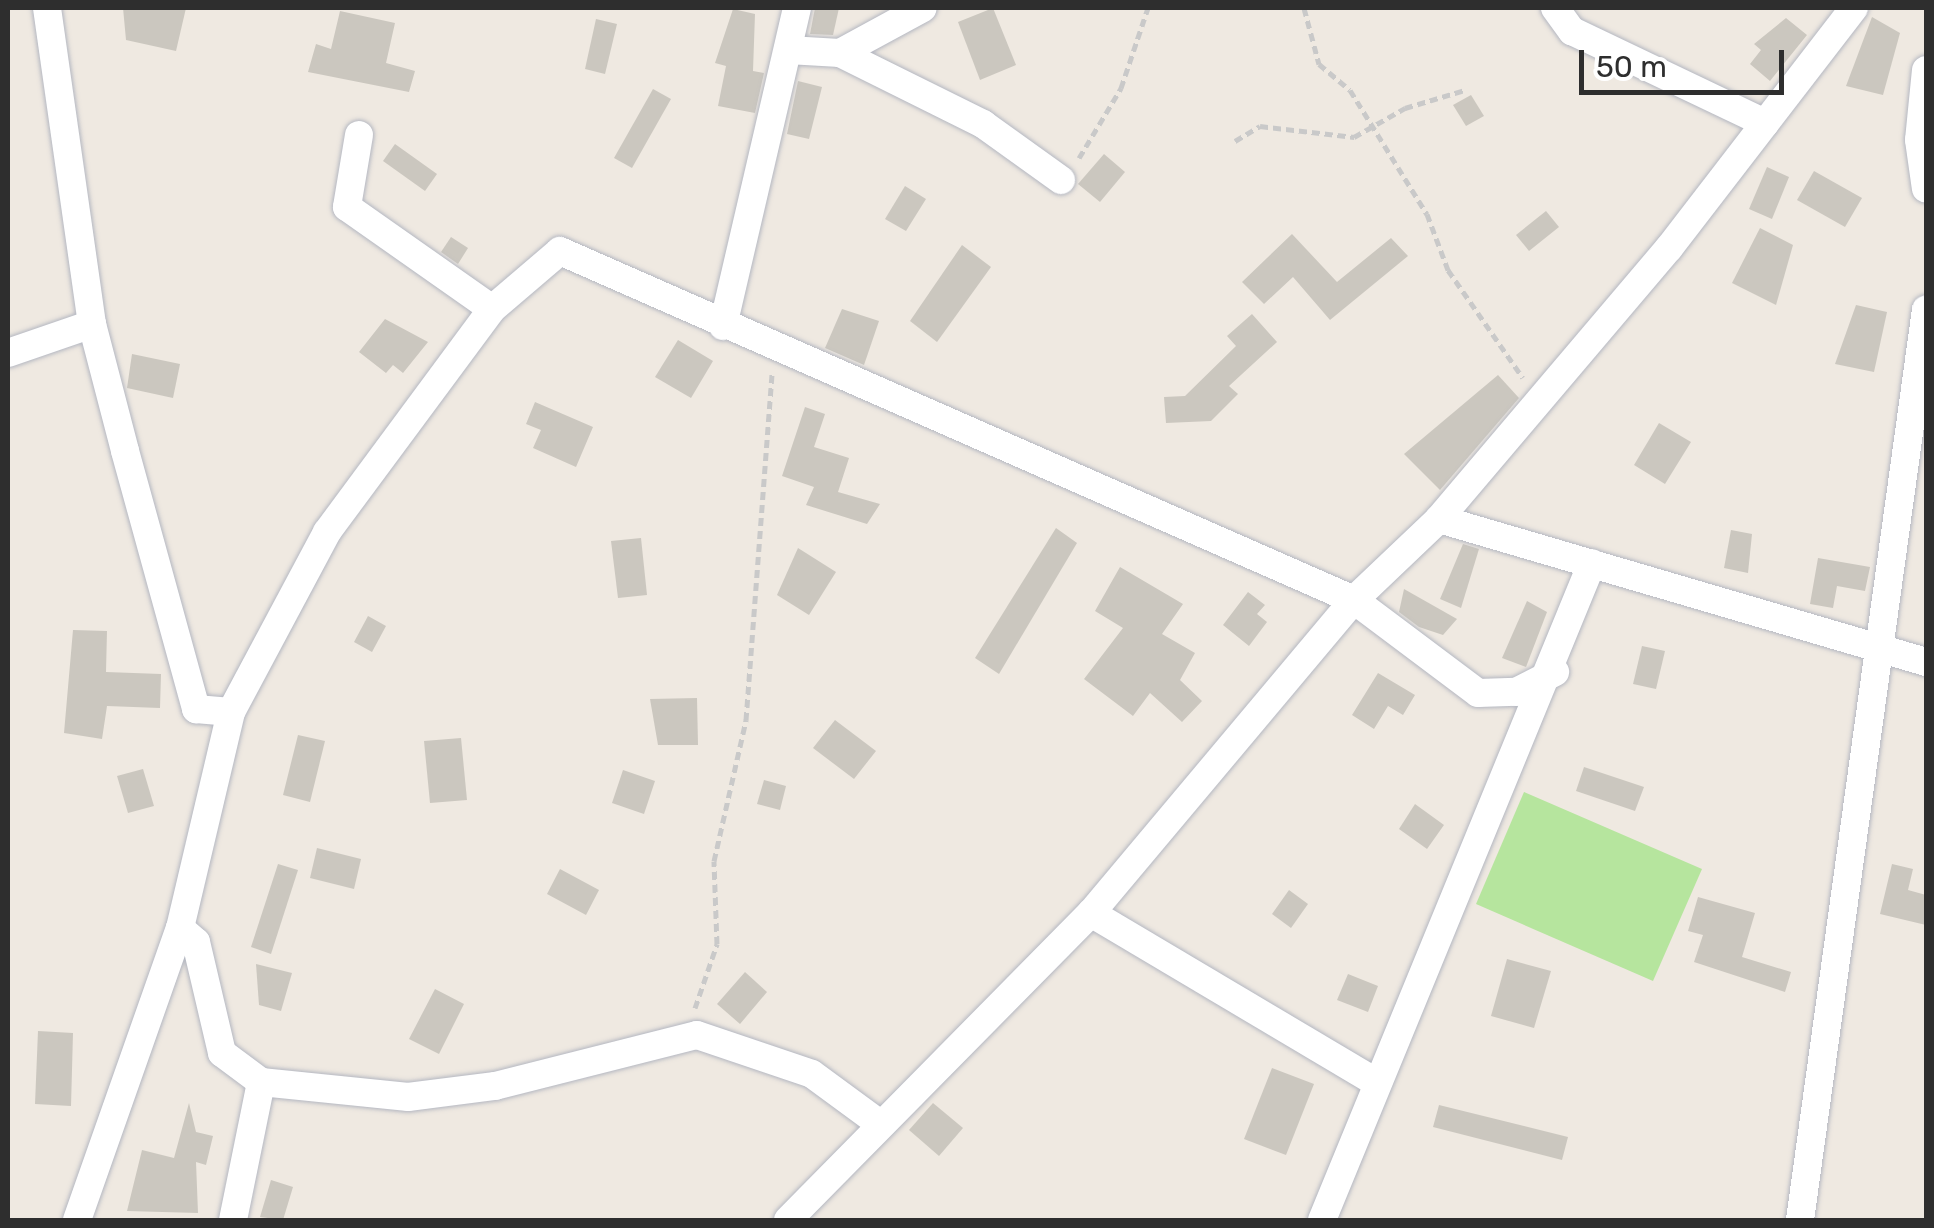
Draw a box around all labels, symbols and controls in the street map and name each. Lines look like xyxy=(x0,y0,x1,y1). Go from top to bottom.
scale bar xyxy=(1584,30,1789,92)
text: 50 m xyxy=(1596,49,1667,85)

